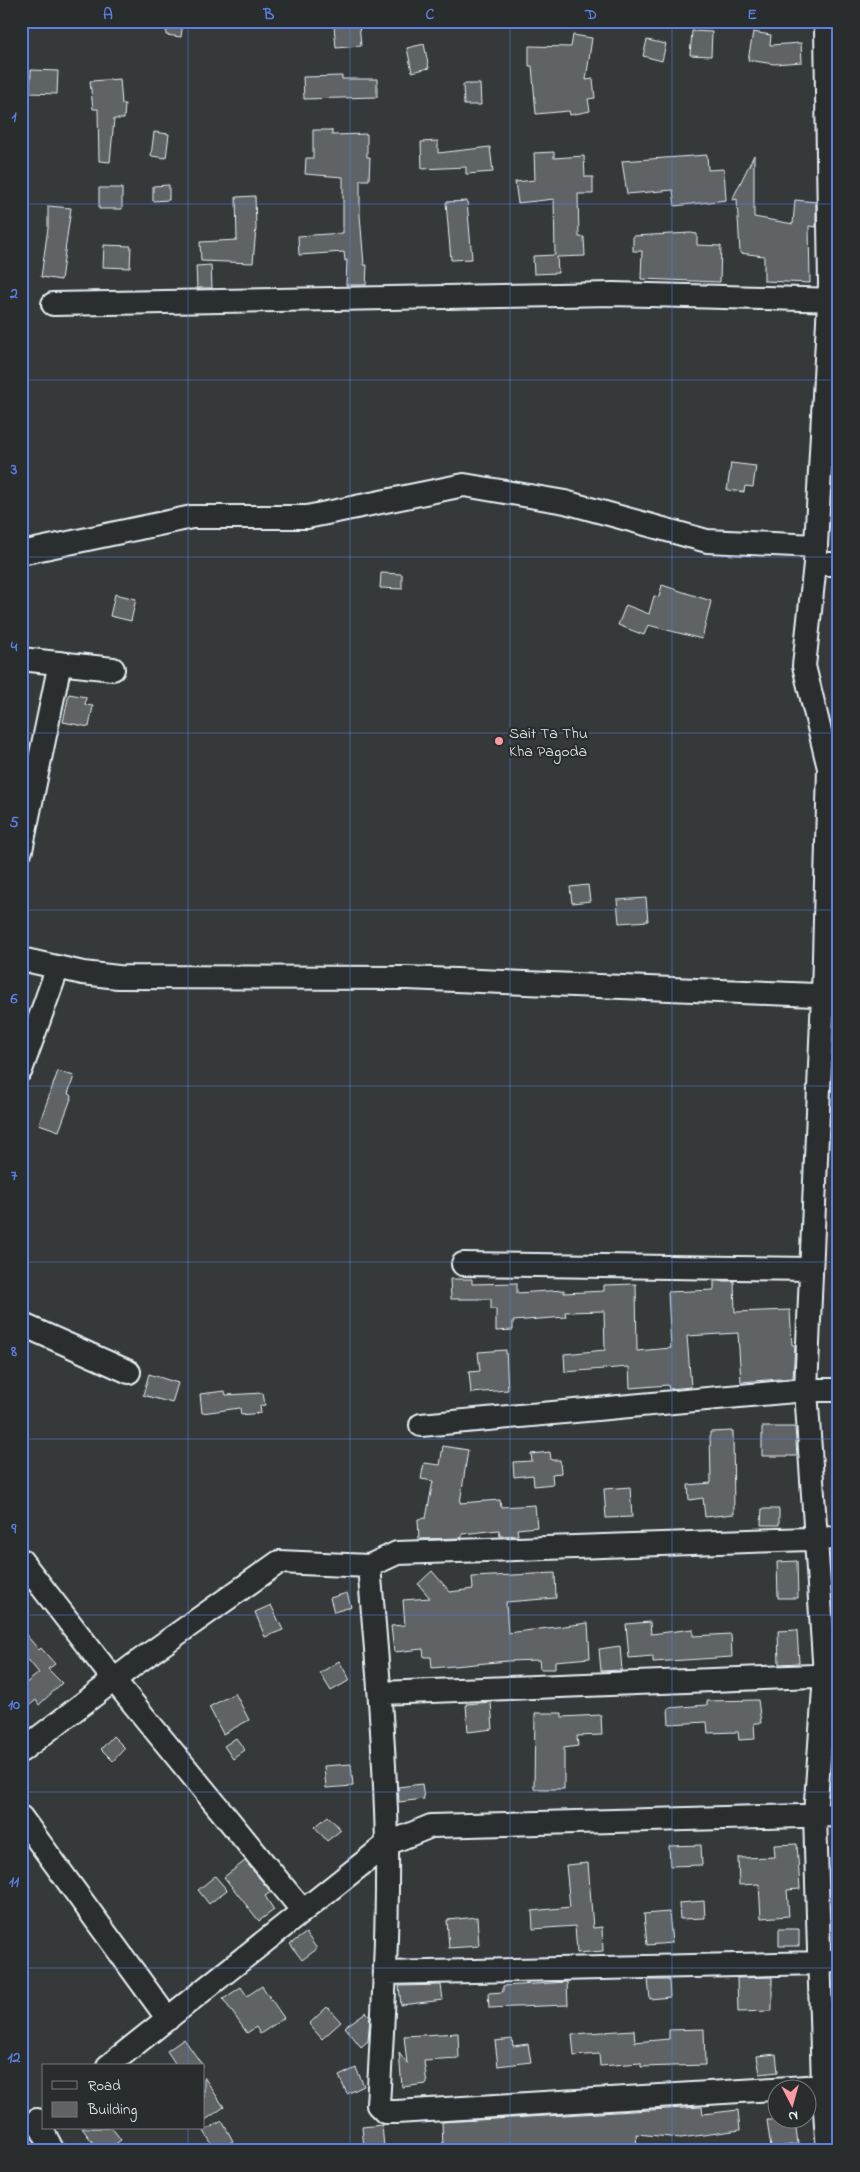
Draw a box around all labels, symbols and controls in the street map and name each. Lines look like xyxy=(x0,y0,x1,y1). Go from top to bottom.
text: A xyxy=(103,3,113,27)
text: B xyxy=(263,3,275,27)
text: C xyxy=(426,3,435,27)
text: D xyxy=(584,3,597,27)
text: E xyxy=(747,3,757,27)
text: 1 xyxy=(11,105,17,129)
text: 2 xyxy=(9,282,18,306)
text: 3 xyxy=(10,458,18,482)
text: 4 xyxy=(10,635,18,659)
place label: Sait Ta Thu Kha Pagoda xyxy=(509,722,588,764)
marker: Sait Ta Thu Kha Pagoda xyxy=(493,735,505,747)
text: 5 xyxy=(9,811,19,835)
text: 6 xyxy=(9,987,18,1011)
text: 7 xyxy=(11,1164,18,1188)
text: 8 xyxy=(10,1340,17,1364)
text: 9 xyxy=(11,1517,17,1541)
text: 10 xyxy=(8,1693,20,1717)
text: 11 xyxy=(9,1870,20,1894)
text: 12 xyxy=(7,2046,21,2070)
legend xyxy=(42,2064,205,2130)
text: Road xyxy=(88,2075,121,2097)
north arrow xyxy=(768,2080,818,2130)
text: Building xyxy=(87,2099,137,2122)
text: N xyxy=(787,2105,799,2126)

